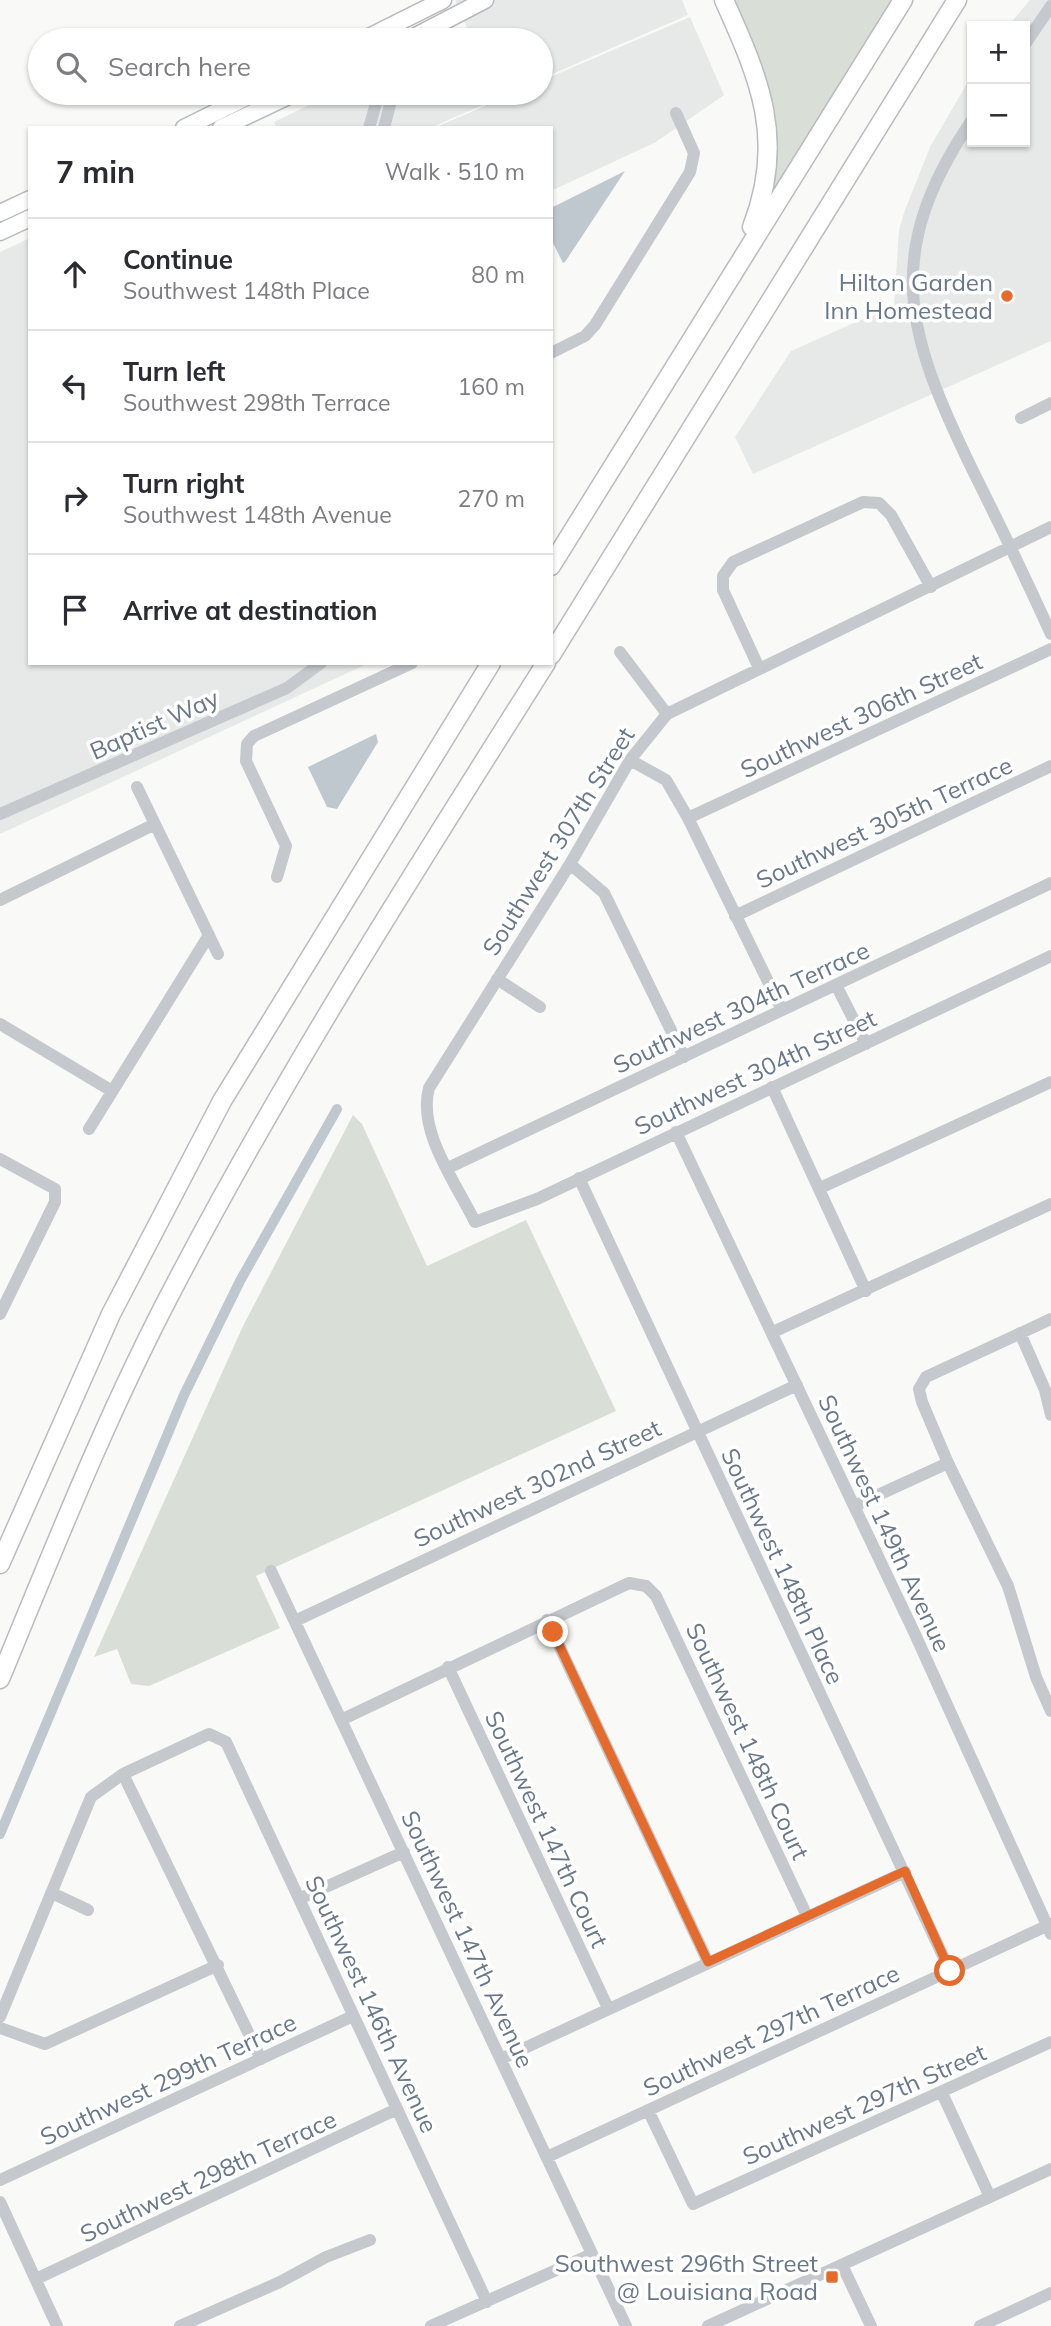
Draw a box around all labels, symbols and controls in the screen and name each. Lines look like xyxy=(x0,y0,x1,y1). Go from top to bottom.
map controls xyxy=(967,21,1030,147)
button: + xyxy=(967,21,1030,84)
search box xyxy=(28,28,553,105)
icon: search xyxy=(52,48,90,86)
text: Search here xyxy=(108,50,251,83)
button: − xyxy=(967,84,1030,147)
text: 7 min xyxy=(56,153,135,191)
text: Walk · 510 m xyxy=(385,157,525,186)
text: Continue xyxy=(123,243,233,276)
icon: ahead xyxy=(56,255,94,293)
text: 80 m xyxy=(471,260,525,289)
place label: Hilton Garden Inn Homestead xyxy=(824,267,993,325)
text: Southwest 148th Place xyxy=(123,276,370,305)
marker: Hilton Garden Inn Homestead xyxy=(999,288,1015,304)
text: Turn left xyxy=(123,355,225,388)
icon: left xyxy=(56,367,94,405)
text: 160 m xyxy=(457,372,525,401)
text: Southwest 298th Terrace xyxy=(123,388,390,417)
text: Turn right xyxy=(123,467,244,500)
icon: right xyxy=(56,479,94,517)
text: 270 m xyxy=(457,484,525,513)
text: Southwest 148th Avenue xyxy=(123,500,392,529)
icon: arrive xyxy=(56,591,94,629)
text: Arrive at destination xyxy=(123,594,378,627)
street label: Southwest 306th Street xyxy=(735,646,987,784)
street label: Baptist Way xyxy=(85,682,223,766)
street label: Southwest 307th Street xyxy=(476,721,640,961)
street label: Southwest 305th Terrace xyxy=(751,749,1017,895)
street label: Southwest 304th Terrace xyxy=(608,934,874,1080)
street label: Southwest 304th Street xyxy=(629,1003,881,1141)
street label: Southwest 149th Avenue xyxy=(812,1390,958,1656)
street label: Southwest 302nd Street xyxy=(409,1412,665,1554)
street label: Southwest 148th Place xyxy=(715,1443,851,1689)
route end xyxy=(537,1616,568,1647)
street label: Southwest 148th Court xyxy=(680,1618,816,1864)
street label: Southwest 147th Court xyxy=(479,1706,615,1952)
street label: Southwest 147th Avenue xyxy=(395,1806,541,2072)
street label: Southwest 146th Avenue xyxy=(299,1871,445,2137)
route start xyxy=(934,1955,965,1986)
street label: Southwest 297th Terrace xyxy=(638,1957,904,2103)
street label: Southwest 299th Terrace xyxy=(35,2006,301,2152)
street label: Southwest 297th Street xyxy=(738,2037,990,2171)
street label: Southwest 298th Terrace xyxy=(75,2103,341,2249)
place label: Southwest 296th Street @ Louisiana Road xyxy=(555,2248,818,2306)
marker: Southwest 296th Street @ Louisiana Road xyxy=(824,2269,840,2285)

